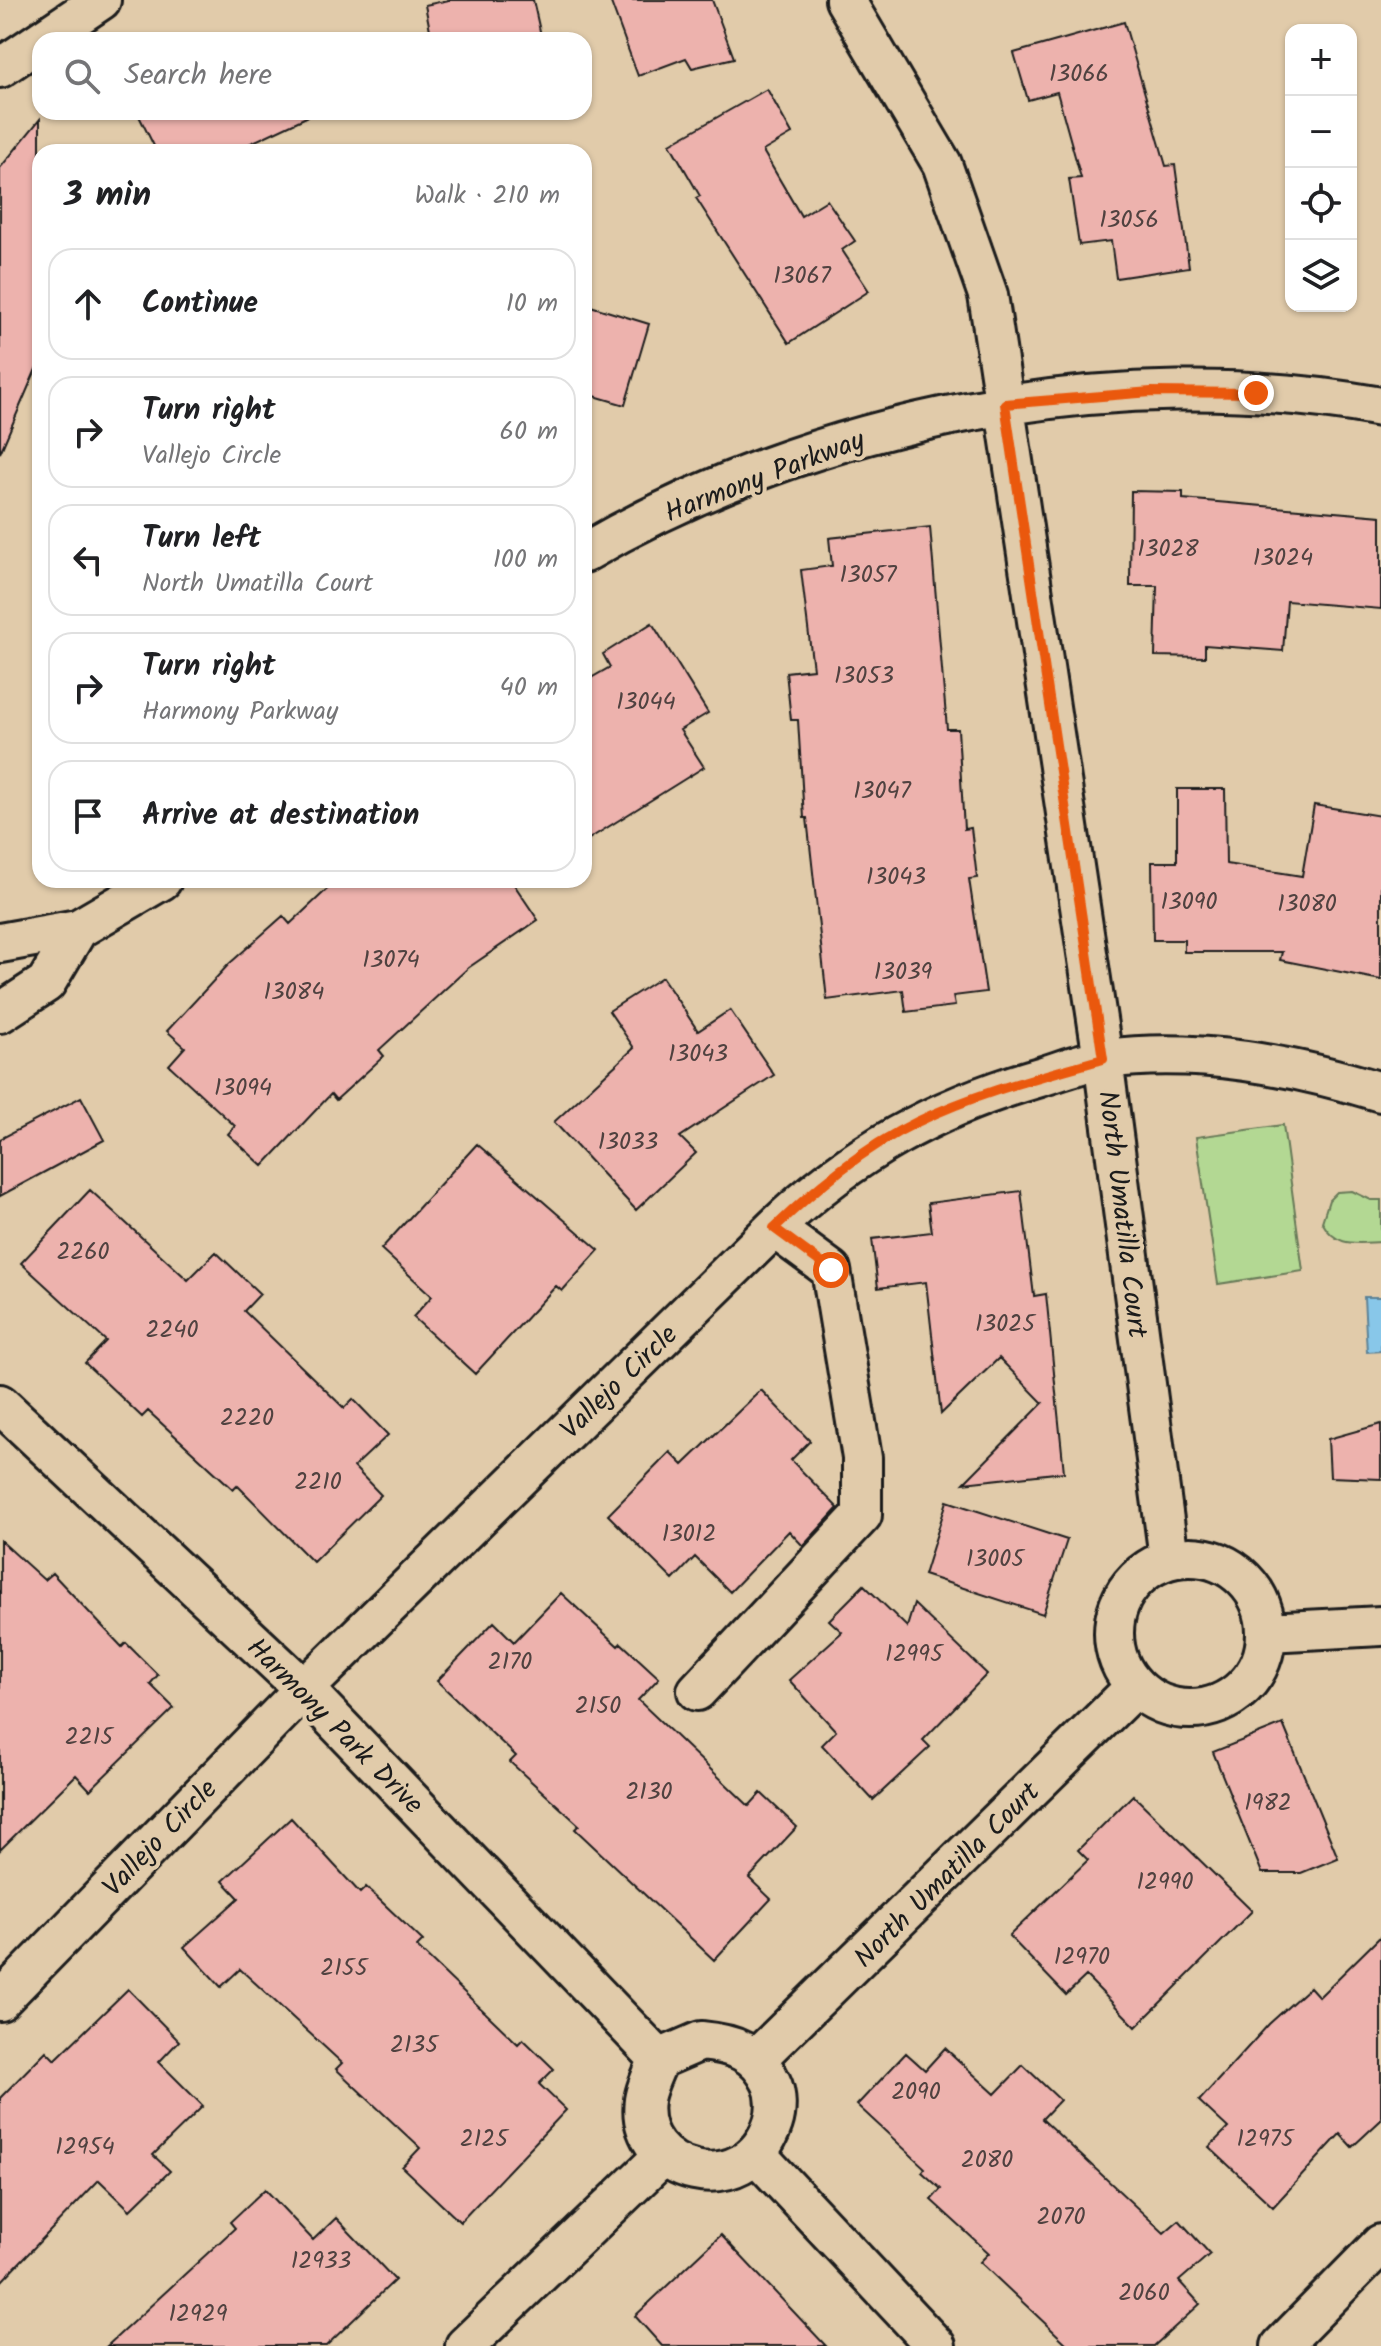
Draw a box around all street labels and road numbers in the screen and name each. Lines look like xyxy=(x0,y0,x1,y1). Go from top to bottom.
street label: Harmony Parkway xyxy=(658,418,872,536)
street label: North Umatilla Court xyxy=(1084,1088,1159,1342)
street label: Vallejo Circle xyxy=(550,1314,690,1451)
street label: Harmony Park Drive xyxy=(235,1627,434,1826)
street label: Vallejo Circle xyxy=(93,1769,229,1908)
street label: North Umatilla Court xyxy=(844,1771,1052,1980)

